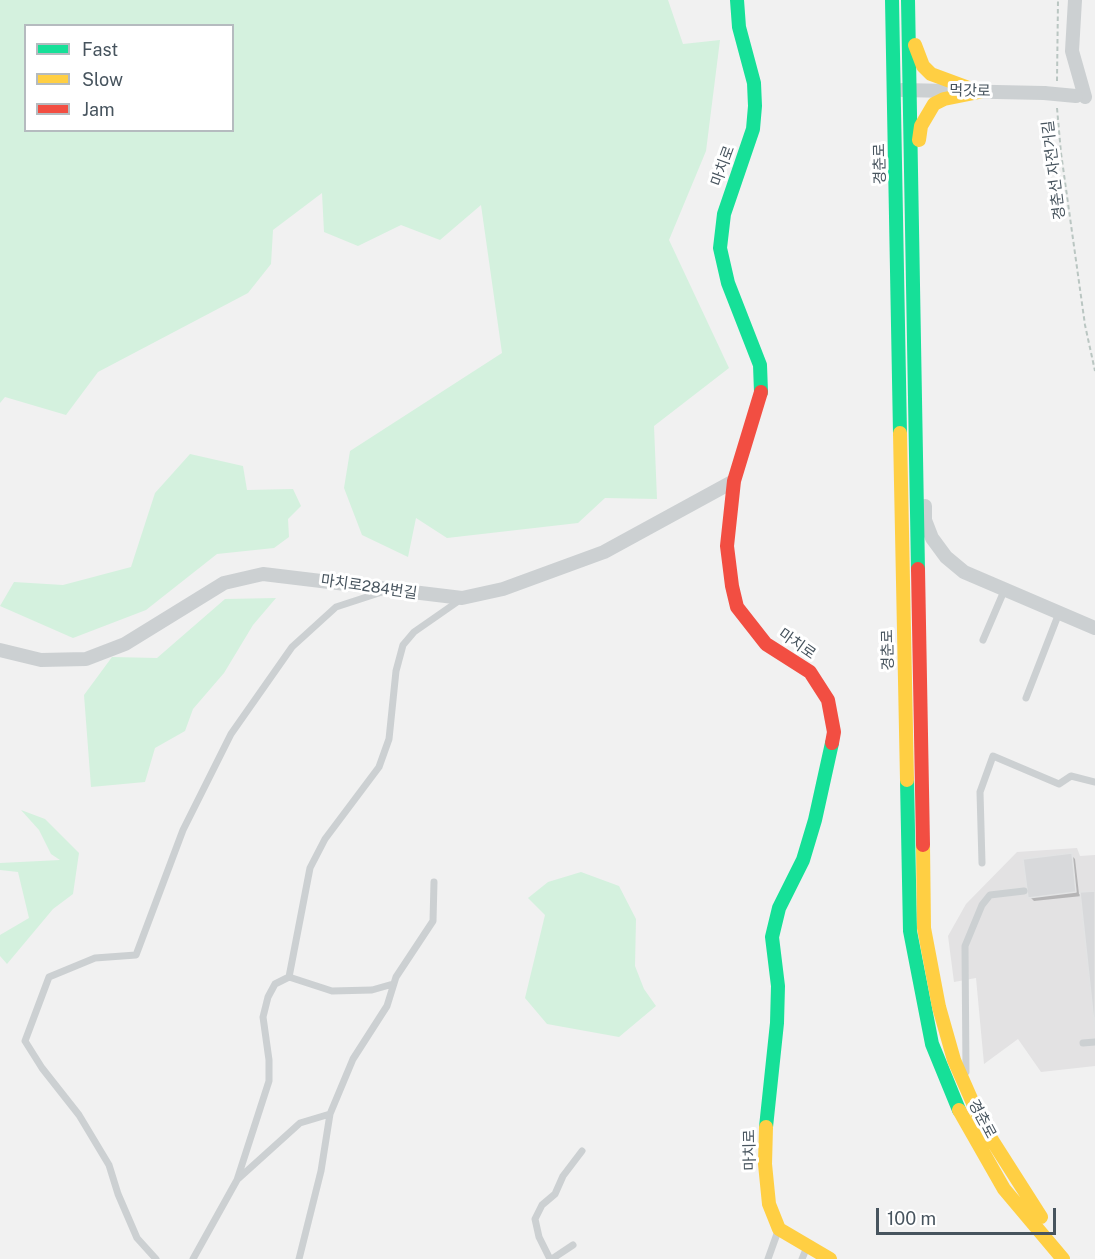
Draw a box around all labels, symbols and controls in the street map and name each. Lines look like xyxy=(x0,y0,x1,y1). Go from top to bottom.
legend xyxy=(24,24,234,132)
text: Fast xyxy=(82,39,118,60)
text: Slow xyxy=(82,69,123,90)
street label: 먹갓로 xyxy=(949,82,991,100)
text: Jam xyxy=(82,99,115,120)
street label: 경춘선 자전거길 xyxy=(1039,119,1069,221)
street label: 마치로 xyxy=(707,143,739,189)
street label: 경춘로 xyxy=(871,143,889,185)
street label: 마치로284번길 xyxy=(320,571,418,603)
street label: 마치로 xyxy=(775,625,819,663)
street label: 경춘로 xyxy=(879,629,897,671)
street label: 경춘로 xyxy=(964,1096,1000,1142)
street label: 마치로 xyxy=(741,1129,759,1171)
scale bar xyxy=(879,1196,1059,1234)
text: 100 m xyxy=(887,1208,936,1229)

